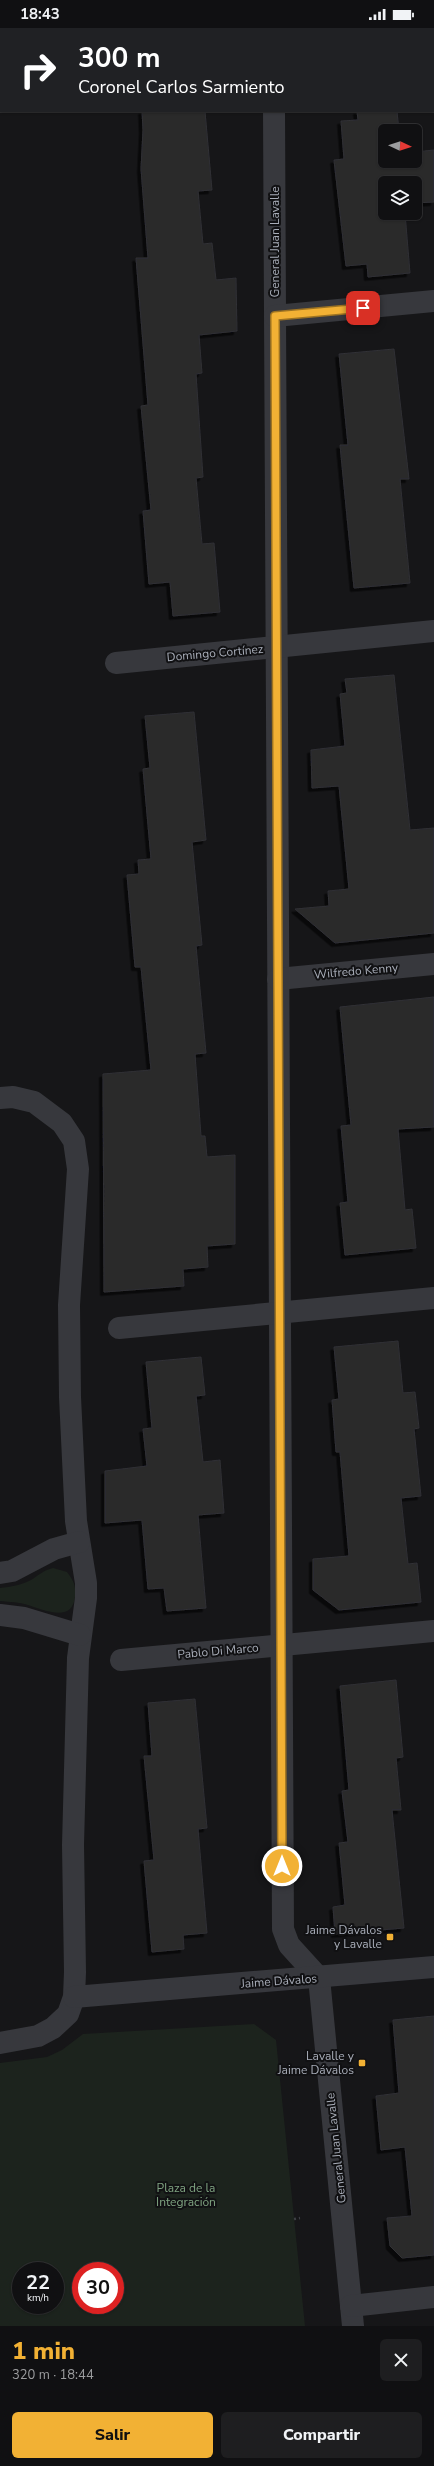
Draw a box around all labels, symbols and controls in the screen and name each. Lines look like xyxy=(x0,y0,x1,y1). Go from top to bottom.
text: 18:43 xyxy=(20,4,60,24)
text: 300 m xyxy=(78,39,161,77)
icon: right xyxy=(12,44,64,96)
text: Coronel Carlos Sarmiento xyxy=(78,75,285,99)
north arrow xyxy=(378,124,422,168)
map controls xyxy=(378,124,422,220)
button: layers xyxy=(378,176,422,220)
street label: General Juan Lavalle xyxy=(267,186,283,298)
pin xyxy=(346,291,380,325)
icon: arrive xyxy=(352,297,374,319)
street label: Domingo Cortínez xyxy=(166,641,264,665)
street label: Wilfredo Kenny xyxy=(313,959,400,983)
street label: Pablo Di Marco xyxy=(177,1639,260,1663)
position arrow xyxy=(261,1845,303,1887)
place label: Jaime Dávalos y Lavalle xyxy=(305,1922,382,1952)
marker: Jaime Dávalos y Lavalle xyxy=(385,1932,395,1942)
street label: Jaime Dávalos xyxy=(239,1970,318,1992)
place label: Lavalle y Jaime Dávalos xyxy=(277,2048,355,2078)
marker: Lavalle y Jaime Dávalos xyxy=(357,2058,367,2068)
street label: General Juan Lavalle xyxy=(322,2092,350,2204)
park label: Plaza de la Integración xyxy=(156,2180,216,2210)
speed limit sign: 30 xyxy=(72,2262,124,2314)
text: 22 xyxy=(26,2269,50,2296)
text: km/h xyxy=(27,2291,49,2305)
text: 1 min xyxy=(12,2335,75,2367)
button: close xyxy=(380,2339,422,2381)
text: 320 m · 18:44 xyxy=(12,2366,94,2384)
button: Salir xyxy=(12,2412,213,2458)
button: Compartir xyxy=(221,2412,422,2458)

